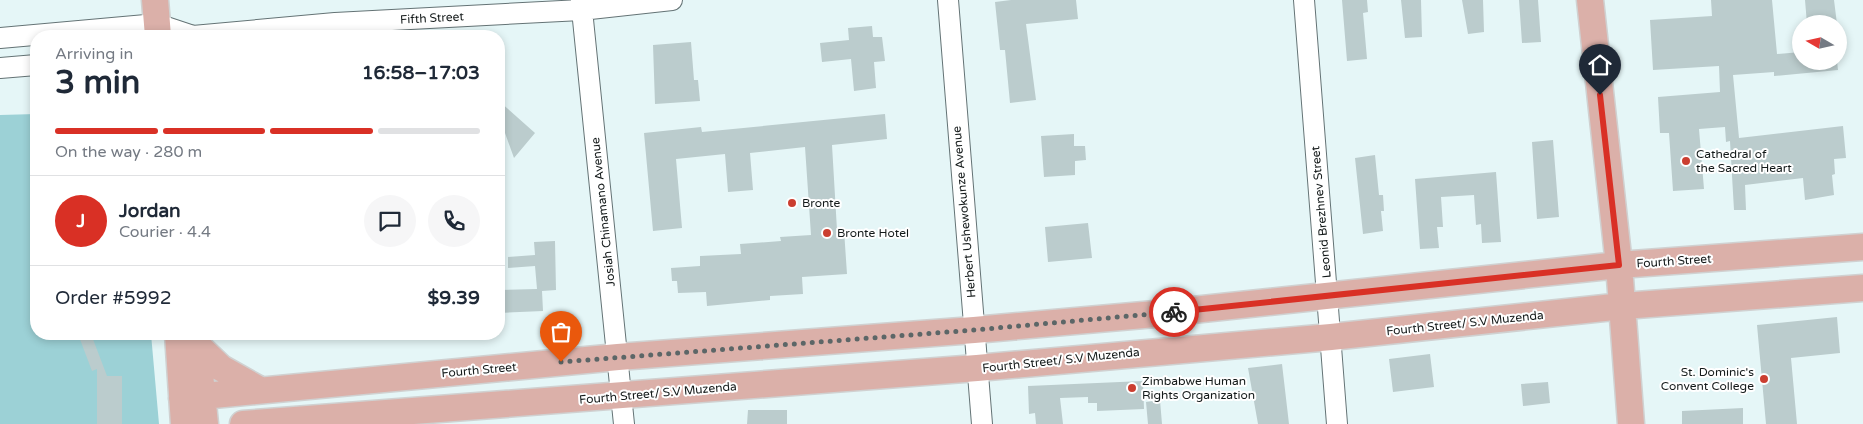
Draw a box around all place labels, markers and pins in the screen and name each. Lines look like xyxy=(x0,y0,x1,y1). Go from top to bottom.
pin xyxy=(1579,44,1621,95)
place label: Cathedral of the Sacred Heart xyxy=(1696,147,1792,175)
marker: Cathedral of the Sacred Heart xyxy=(1680,155,1692,167)
place label: Bronte xyxy=(802,196,841,210)
marker: Bronte xyxy=(786,197,798,209)
place label: Bronte Hotel xyxy=(837,226,909,240)
marker: Bronte Hotel xyxy=(821,227,833,239)
pin xyxy=(540,311,582,362)
place label: St. Dominic's Convent College xyxy=(1661,365,1754,393)
marker: St. Dominic's Convent College xyxy=(1758,373,1770,385)
place label: Zimbabwe Human Rights Organization xyxy=(1142,374,1255,402)
marker: Zimbabwe Human Rights Organization xyxy=(1126,382,1138,394)

